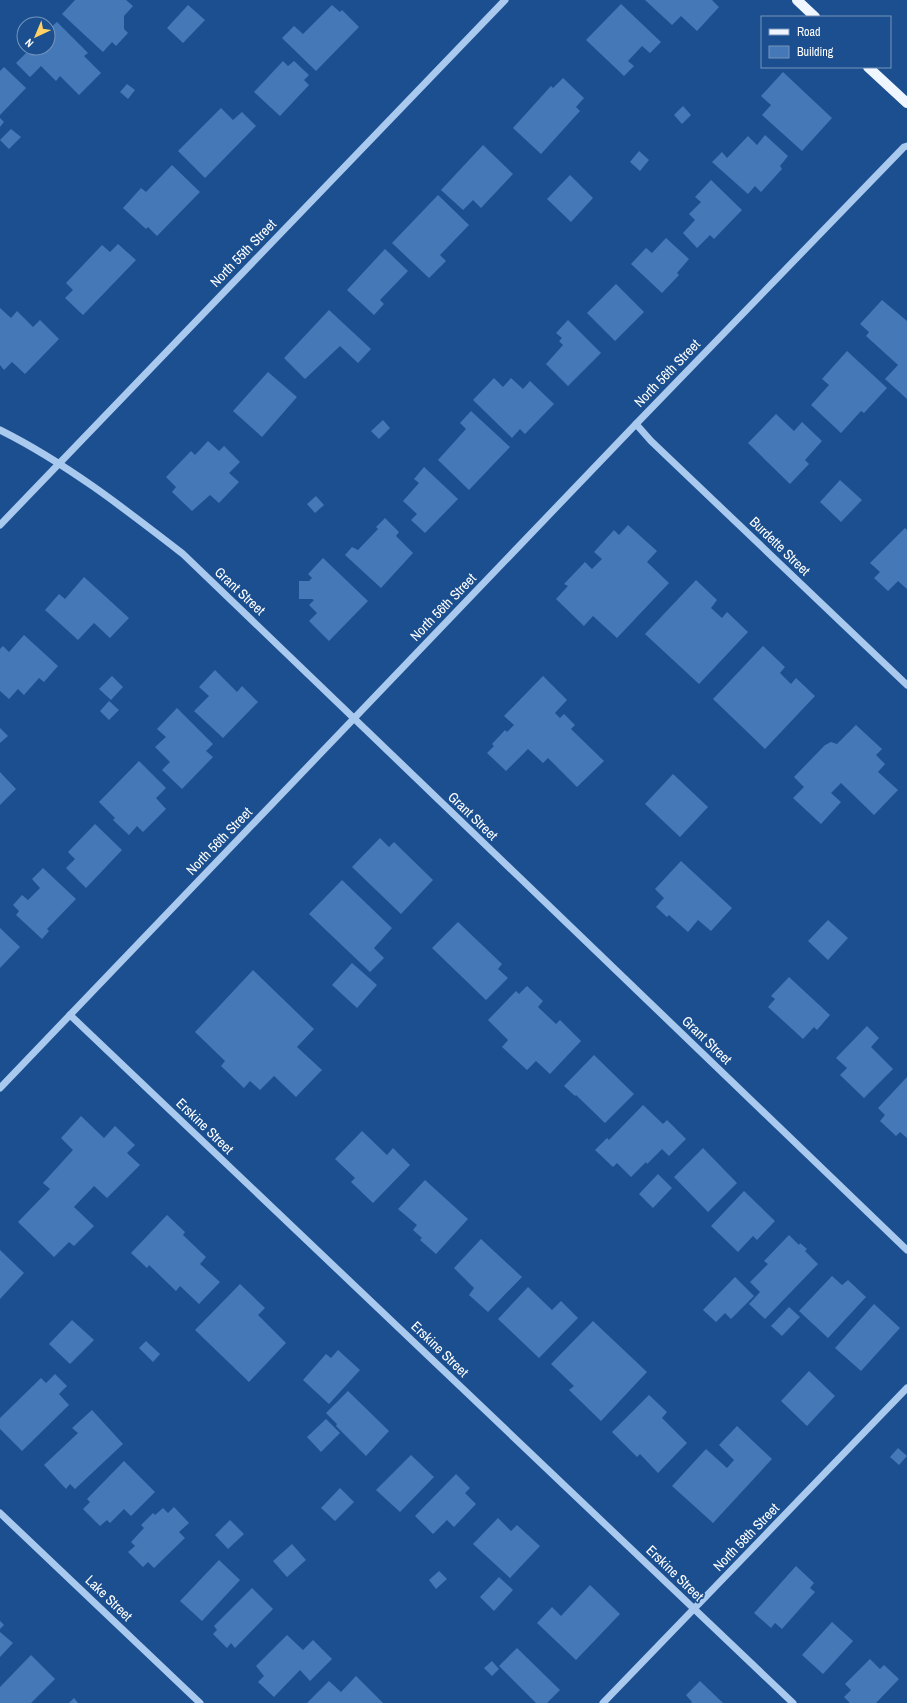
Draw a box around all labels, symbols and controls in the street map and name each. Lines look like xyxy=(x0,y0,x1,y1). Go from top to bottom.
north arrow xyxy=(16,16,56,56)
legend xyxy=(761,16,891,68)
text: Road xyxy=(797,24,821,40)
text: N xyxy=(22,36,36,50)
text: Building xyxy=(797,44,834,60)
street label: North 55th Street xyxy=(206,215,280,291)
street label: North 56th Street xyxy=(630,335,704,411)
street label: Burdette Street xyxy=(746,513,814,579)
street label: Grant Street xyxy=(211,563,269,619)
street label: North 56th Street xyxy=(406,569,480,645)
street label: Grant Street xyxy=(444,788,502,844)
street label: North 56th Street xyxy=(182,803,256,879)
street label: Grant Street xyxy=(678,1012,736,1068)
street label: Erskine Street xyxy=(173,1094,237,1158)
street label: Erskine Street xyxy=(408,1317,472,1381)
street label: North 58th Street xyxy=(709,1499,783,1575)
street label: Erskine Street xyxy=(643,1541,707,1605)
street label: Lake Street xyxy=(82,1571,136,1625)

